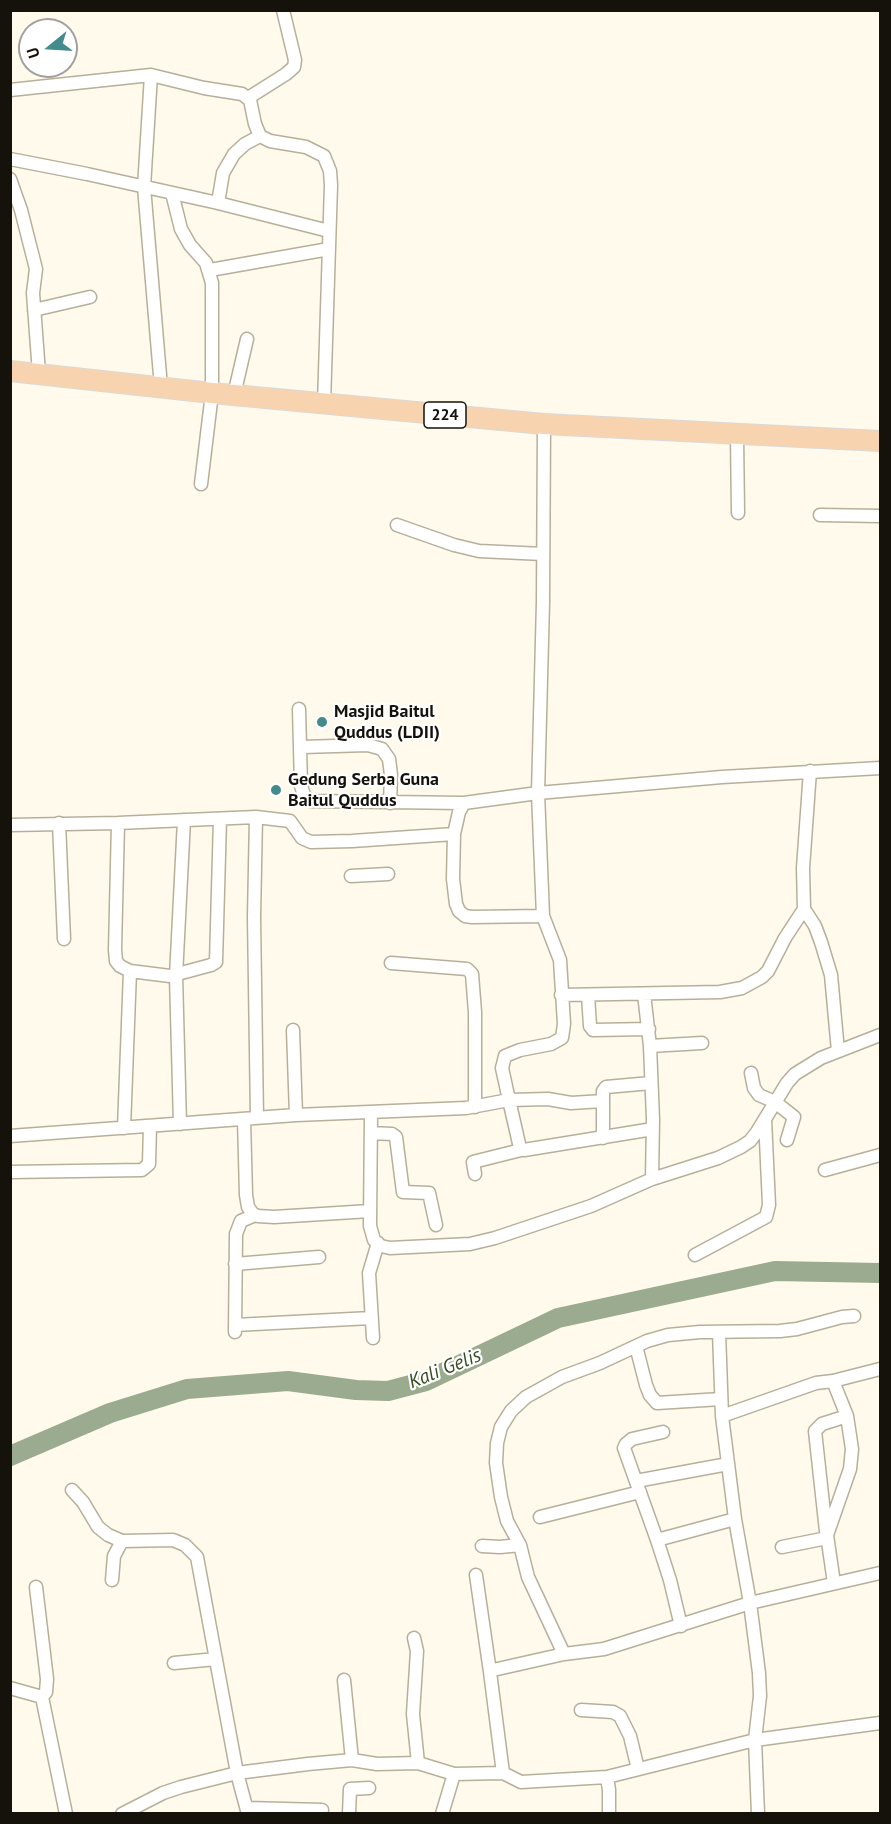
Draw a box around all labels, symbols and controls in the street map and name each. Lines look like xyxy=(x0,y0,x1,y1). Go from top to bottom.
north arrow xyxy=(18,18,78,78)
text: U xyxy=(22,45,44,61)
road number: 224 xyxy=(424,402,466,428)
place label: Masjid Baitul Quddus (LDII) xyxy=(334,701,440,744)
marker: Masjid Baitul Quddus (LDII) xyxy=(315,715,329,729)
place label: Gedung Serba Guna Baitul Quddus xyxy=(288,769,439,812)
marker: Gedung Serba Guna Baitul Quddus xyxy=(269,783,283,797)
water label: Kali Gelis xyxy=(405,1344,485,1394)

